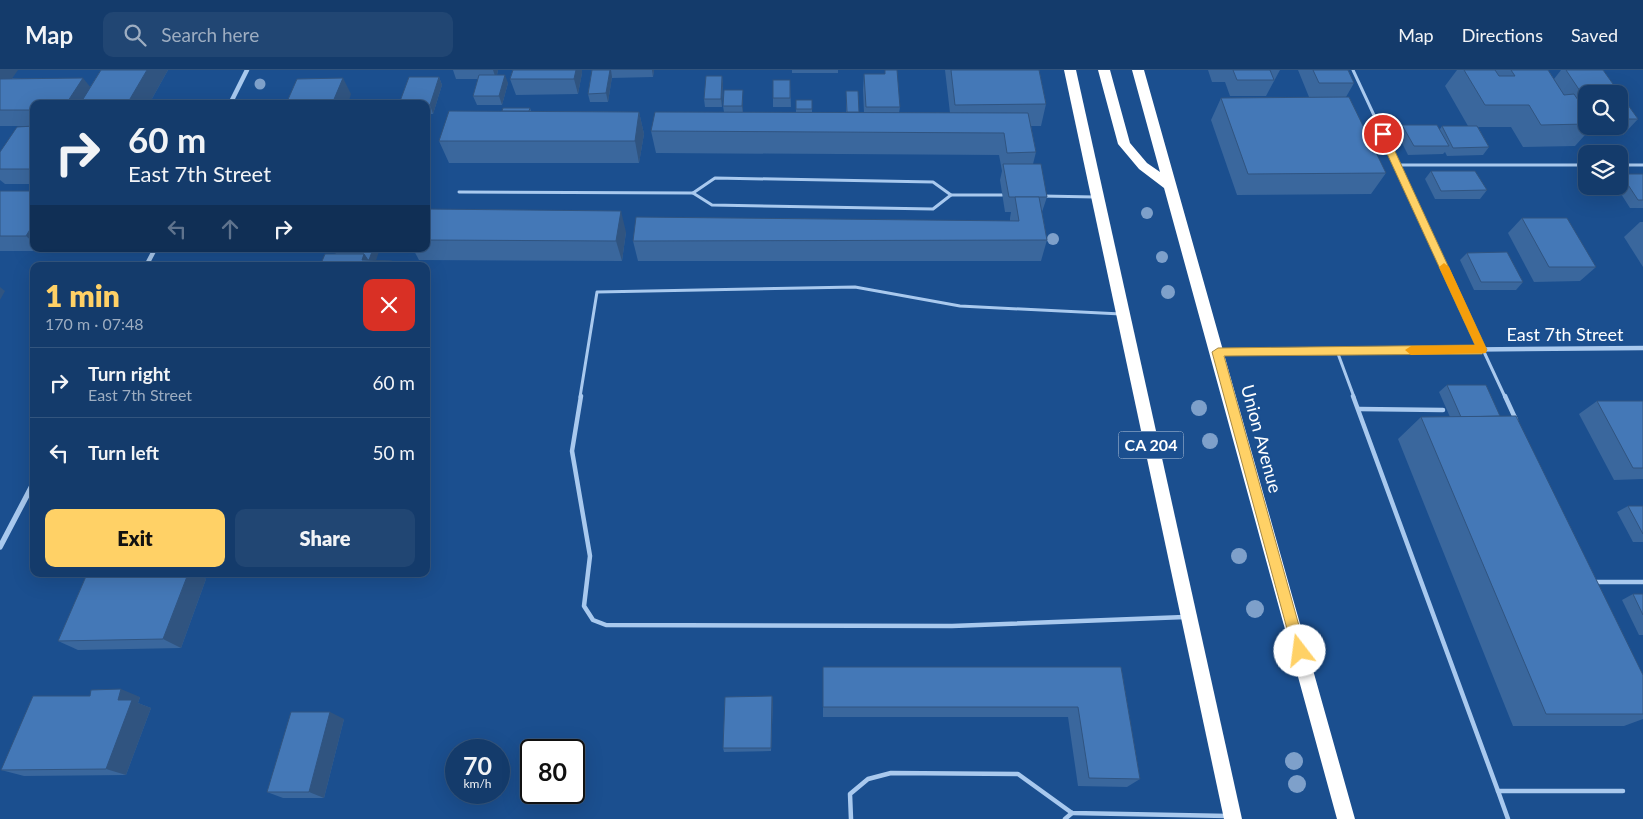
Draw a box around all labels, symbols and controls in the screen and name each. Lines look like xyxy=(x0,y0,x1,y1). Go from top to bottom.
search box xyxy=(103,12,453,57)
text: Map xyxy=(25,20,73,49)
icon: search xyxy=(121,21,149,49)
text: Search here xyxy=(161,23,259,46)
text: Map xyxy=(1398,24,1434,46)
text: Directions xyxy=(1462,24,1543,46)
text: Saved xyxy=(1571,24,1618,46)
map controls xyxy=(1578,85,1628,195)
button: search xyxy=(1578,85,1628,135)
pin xyxy=(1362,113,1404,155)
text: 60 m xyxy=(128,118,206,160)
icon: right xyxy=(45,120,110,185)
icon: arrive xyxy=(1369,120,1397,148)
button: layers xyxy=(1578,145,1628,195)
text: East 7th Street xyxy=(128,160,271,187)
icon: left xyxy=(163,215,191,243)
icon: ahead xyxy=(216,215,244,243)
icon: right xyxy=(269,215,297,243)
text: 1 min xyxy=(45,277,120,313)
button: close xyxy=(363,279,415,331)
text: 170 m · 07:48 xyxy=(45,314,144,333)
street label: East 7th Street xyxy=(1506,323,1624,345)
text: Turn right xyxy=(88,362,170,385)
icon: right xyxy=(45,369,73,397)
text: 60 m xyxy=(372,371,415,394)
street label: Union Avenue xyxy=(1237,382,1287,495)
text: East 7th Street xyxy=(88,385,192,404)
road number: CA 204 xyxy=(1118,432,1184,458)
icon: left xyxy=(45,439,73,467)
text: Turn left xyxy=(88,441,159,464)
text: 50 m xyxy=(372,441,415,464)
button: Exit xyxy=(45,509,225,567)
button: Share xyxy=(235,509,415,567)
position arrow xyxy=(1273,624,1325,676)
speed limit sign: 80 xyxy=(520,739,585,804)
text: 70 xyxy=(463,750,492,780)
text: km/h xyxy=(463,776,492,791)

